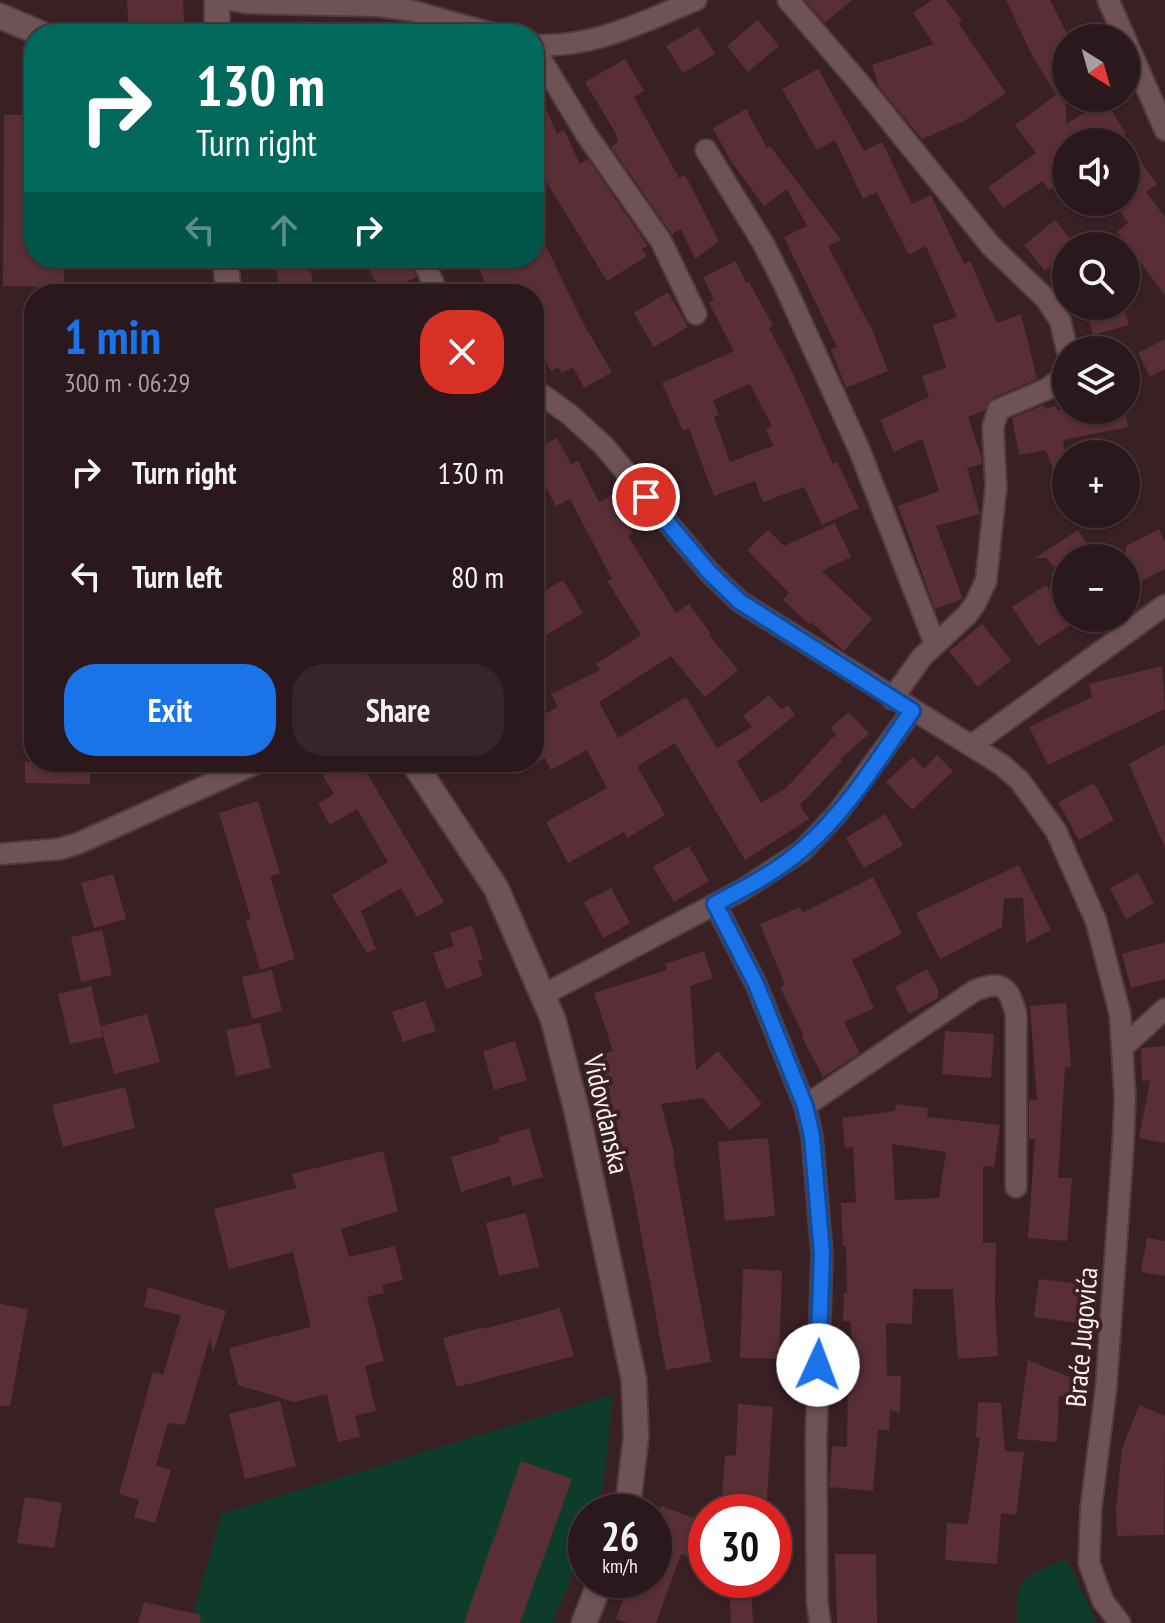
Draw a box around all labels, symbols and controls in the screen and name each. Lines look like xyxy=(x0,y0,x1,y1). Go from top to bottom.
north arrow xyxy=(1052,24,1140,112)
map controls xyxy=(1052,24,1140,632)
text: 130 m xyxy=(196,49,325,121)
icon: right xyxy=(64,56,168,160)
text: Turn right xyxy=(196,119,317,166)
button: sound xyxy=(1052,128,1140,216)
icon: left xyxy=(178,208,222,252)
icon: ahead xyxy=(262,208,306,252)
icon: right xyxy=(346,208,390,252)
button: search xyxy=(1052,232,1140,320)
text: 1 min xyxy=(64,305,161,367)
button: close xyxy=(420,310,504,394)
button: layers xyxy=(1052,336,1140,424)
text: 300 m · 06:29 xyxy=(64,366,190,399)
button: + xyxy=(1052,440,1140,528)
icon: right xyxy=(64,450,108,494)
text: Turn right xyxy=(132,453,236,492)
text: 130 m xyxy=(438,453,504,492)
pin xyxy=(612,463,680,531)
icon: arrive xyxy=(624,475,668,519)
button: − xyxy=(1052,544,1140,632)
icon: left xyxy=(64,554,108,598)
text: Turn left xyxy=(132,557,222,596)
text: 80 m xyxy=(451,557,504,596)
button: Exit xyxy=(64,664,276,756)
button: Share xyxy=(292,664,504,756)
street label: Vidovdanska xyxy=(575,1050,639,1177)
street label: Braće Jugovića xyxy=(1056,1266,1106,1408)
position arrow xyxy=(776,1323,860,1407)
speed limit sign: 30 xyxy=(688,1494,792,1598)
text: 26 xyxy=(601,1510,639,1562)
text: km/h xyxy=(602,1553,638,1579)

